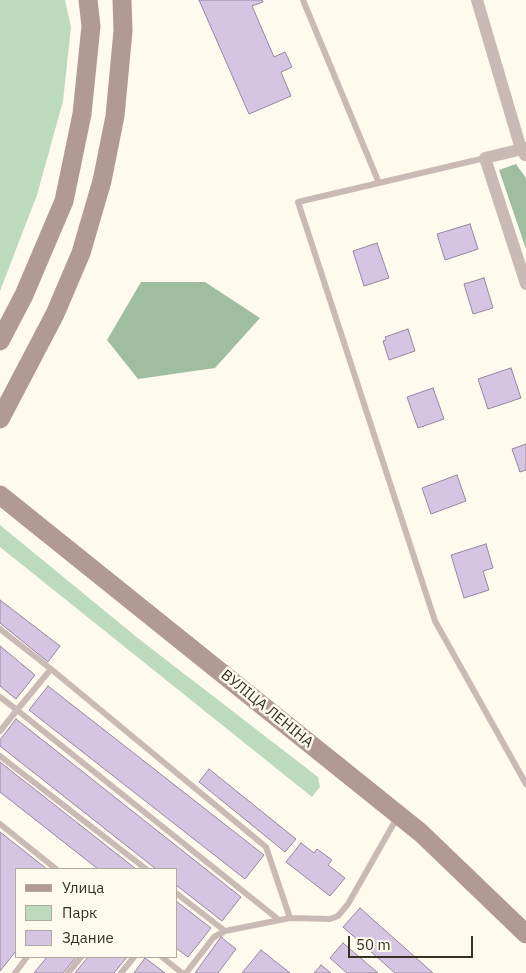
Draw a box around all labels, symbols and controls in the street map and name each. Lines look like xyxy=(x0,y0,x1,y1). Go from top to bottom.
street label: ВУЛІЦА ЛЕНІНА xyxy=(217,666,317,752)
legend xyxy=(15,868,178,958)
text: Улица xyxy=(62,878,104,897)
text: Парк xyxy=(62,903,97,922)
scale bar xyxy=(351,926,476,958)
text: Здание xyxy=(62,928,114,947)
text: 50 m xyxy=(356,935,391,954)

